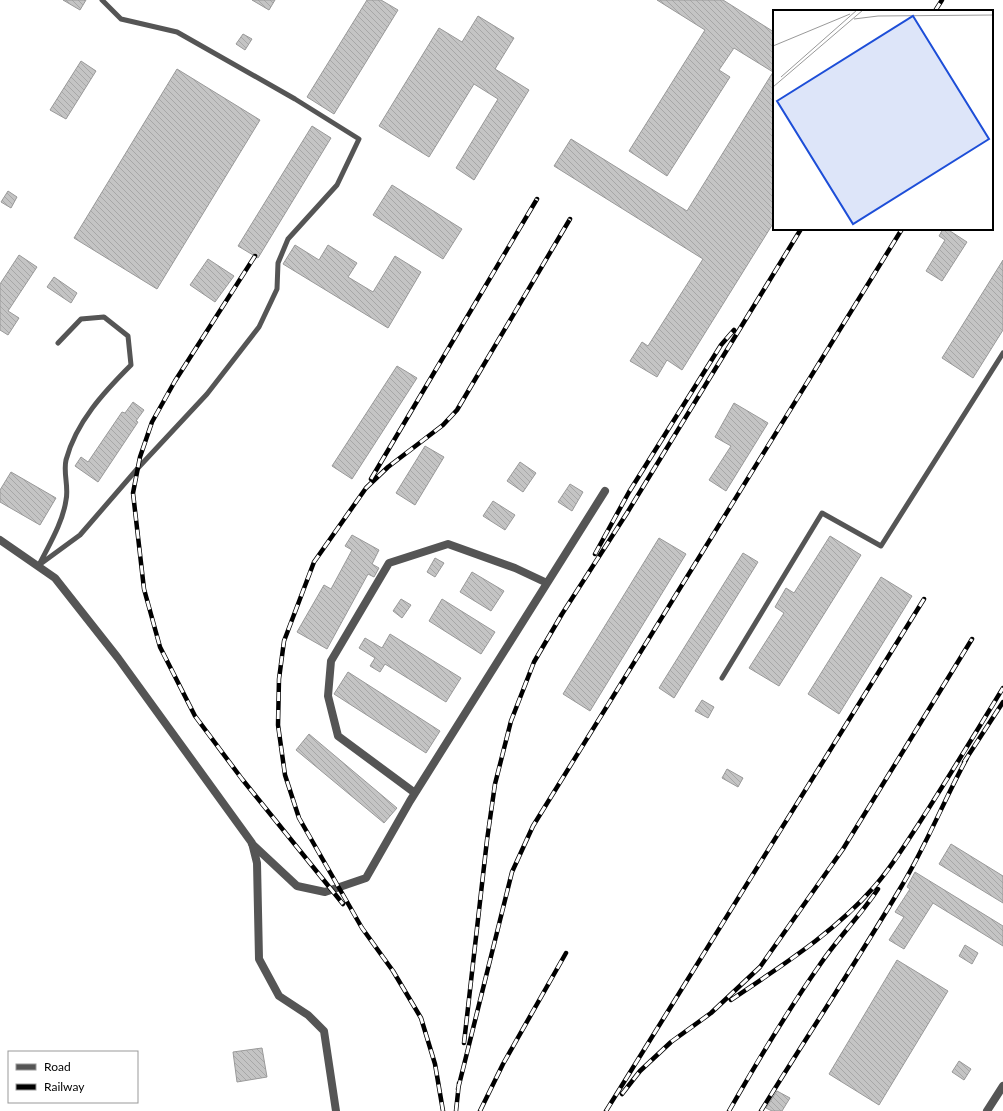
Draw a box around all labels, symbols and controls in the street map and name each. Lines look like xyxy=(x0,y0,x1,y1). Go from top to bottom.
inset map xyxy=(773,10,993,230)
legend xyxy=(8,1051,138,1103)
text: Road xyxy=(44,1059,71,1074)
text: Railway xyxy=(44,1079,85,1094)

